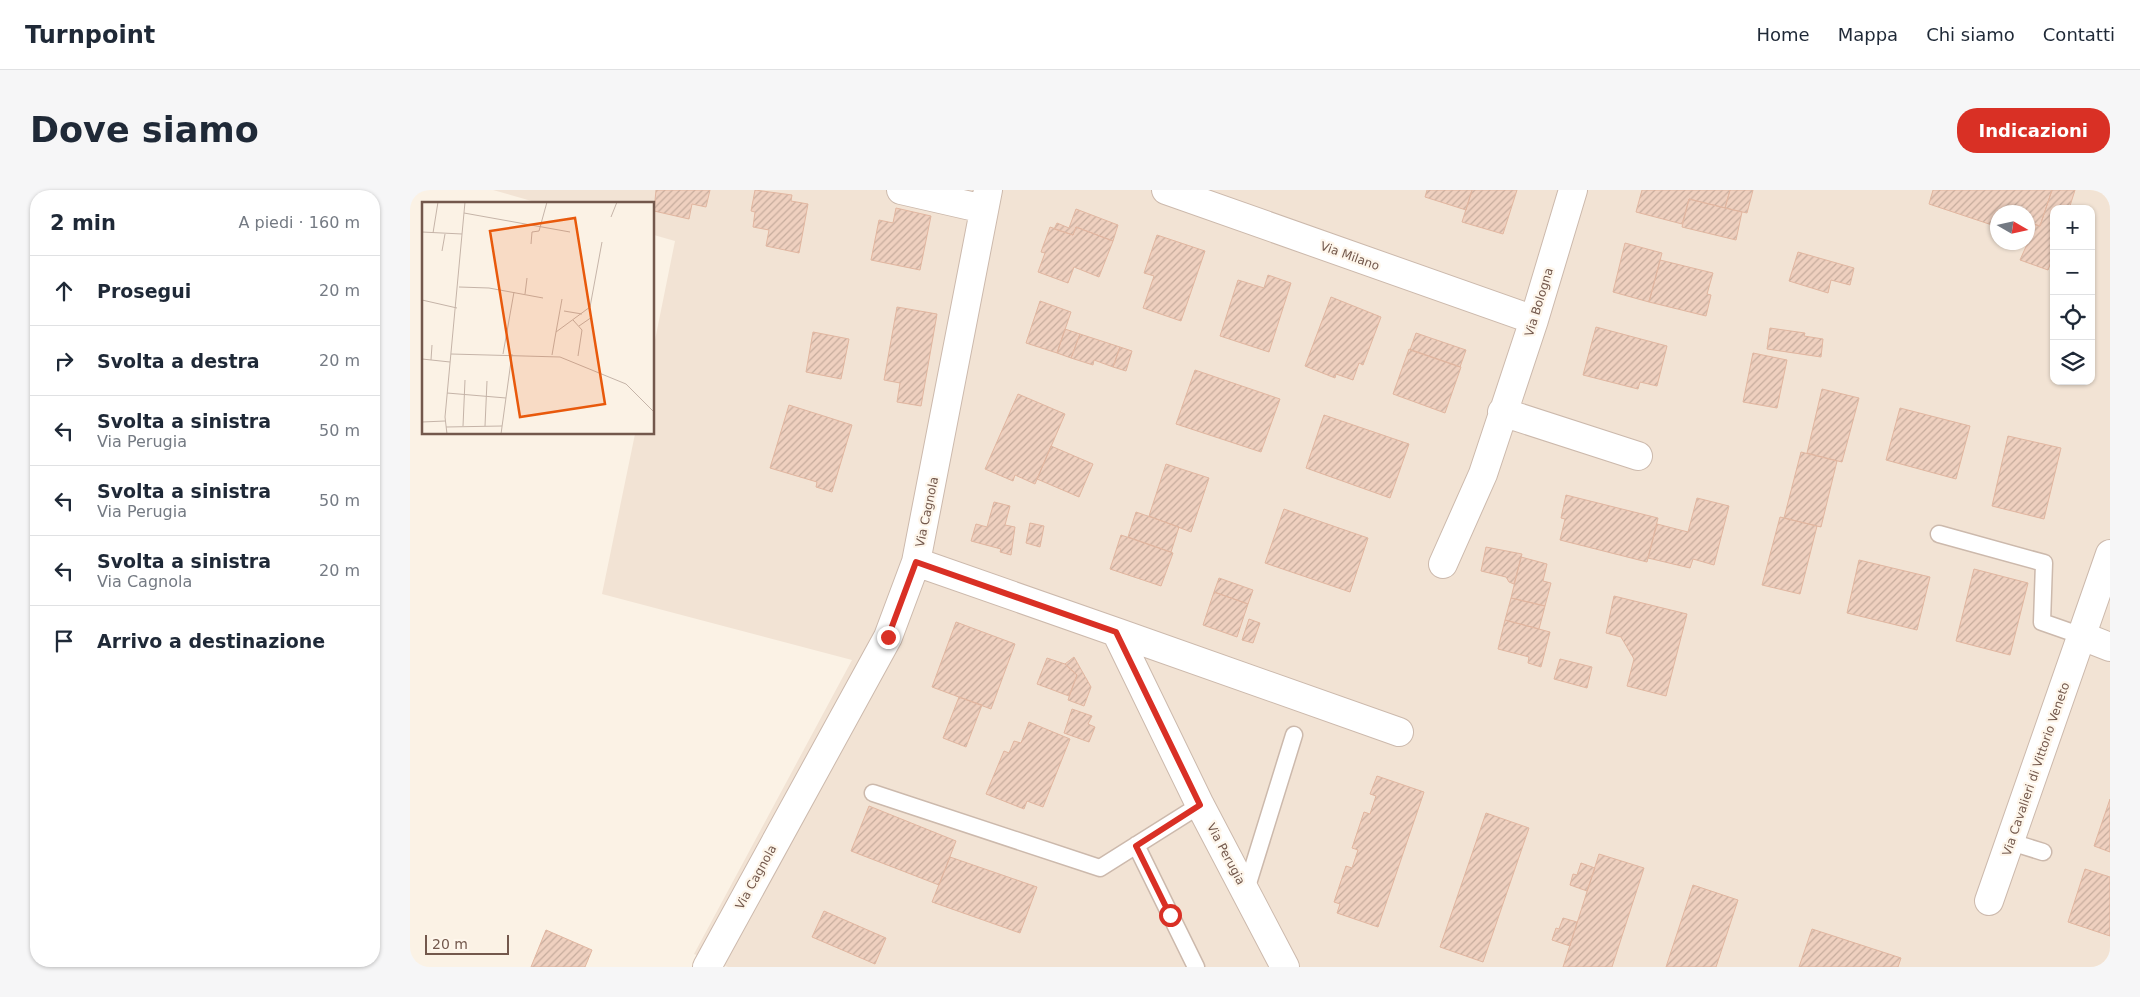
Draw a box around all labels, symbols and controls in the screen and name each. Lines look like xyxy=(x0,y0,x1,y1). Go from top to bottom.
text: Turnpoint xyxy=(25,21,155,49)
text: Home xyxy=(1757,24,1810,45)
text: Mappa xyxy=(1838,24,1898,45)
text: Chi siamo xyxy=(1926,24,2015,45)
text: Contatti xyxy=(2043,24,2115,45)
button: Indicazioni xyxy=(1957,108,2110,153)
text: Dove siamo xyxy=(30,110,259,150)
inset map xyxy=(422,202,655,435)
north arrow xyxy=(1990,205,2035,250)
map controls xyxy=(2050,205,2095,385)
button: + xyxy=(2050,205,2095,250)
text: 2 min xyxy=(50,211,116,235)
text: A piedi · 160 m xyxy=(238,213,360,232)
street label: Via Milano xyxy=(1319,239,1381,273)
button: − xyxy=(2050,250,2095,295)
street label: Via Bologna xyxy=(1522,266,1556,338)
icon: ahead xyxy=(50,277,78,305)
text: Prosegui xyxy=(97,280,191,302)
text: 20 m xyxy=(319,281,360,300)
button: locate xyxy=(2050,295,2095,340)
button: layers xyxy=(2050,340,2095,385)
icon: right xyxy=(50,347,78,375)
text: Svolta a destra xyxy=(97,350,260,372)
text: 20 m xyxy=(319,351,360,370)
text: Svolta a sinistra xyxy=(97,410,271,432)
icon: left xyxy=(50,417,78,445)
text: 50 m xyxy=(319,421,360,440)
text: Via Perugia xyxy=(97,432,187,451)
street label: Via Cagnola xyxy=(913,476,941,548)
text: Svolta a sinistra xyxy=(97,480,271,502)
icon: left xyxy=(50,487,78,515)
text: 50 m xyxy=(319,491,360,510)
text: Via Perugia xyxy=(97,502,187,521)
text: Svolta a sinistra xyxy=(97,550,271,572)
icon: left xyxy=(50,557,78,585)
text: 20 m xyxy=(319,561,360,580)
text: Via Cagnola xyxy=(97,572,192,591)
route end xyxy=(877,626,900,649)
icon: arrive xyxy=(50,627,78,655)
text: Arrivo a destinazione xyxy=(97,630,325,652)
street label: Via Cavalieri di Vittorio Veneto xyxy=(2000,680,2072,858)
street label: Via Perugia xyxy=(1204,821,1248,887)
street label: Via Cagnola xyxy=(733,842,779,912)
route start xyxy=(1159,904,1182,927)
scale bar xyxy=(425,932,509,955)
text: 20 m xyxy=(432,936,468,952)

